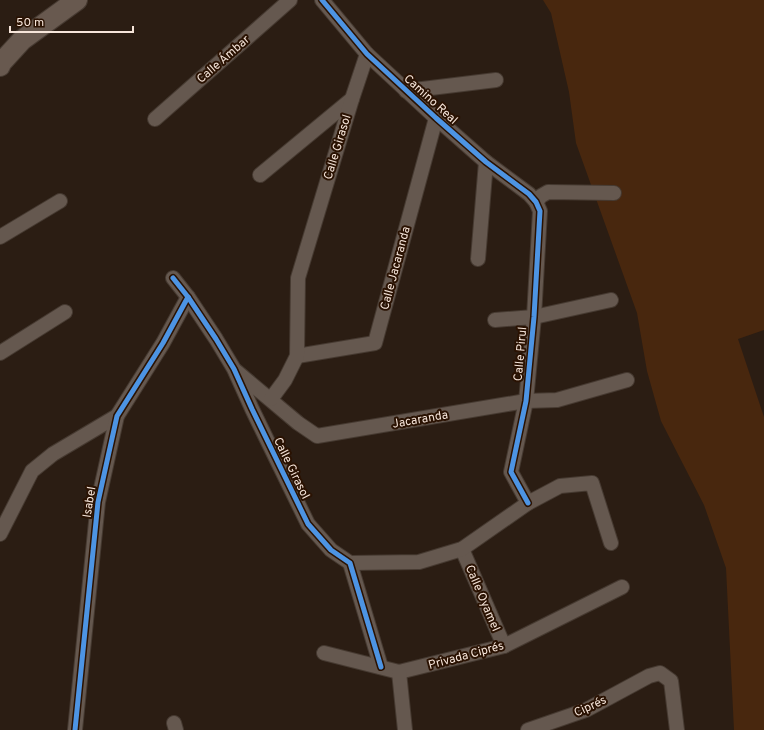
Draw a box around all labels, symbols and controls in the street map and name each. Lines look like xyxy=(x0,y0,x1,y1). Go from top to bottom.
scale bar xyxy=(10,8,133,34)
text: 50 m xyxy=(16,15,44,31)
street label: Calle Ámbar xyxy=(194,32,254,87)
street label: Camino Real xyxy=(400,71,461,128)
street label: Calle Girasol xyxy=(321,113,355,182)
street label: Calle Jacaranda xyxy=(377,225,415,312)
street label: Calle Pirul xyxy=(511,326,531,382)
street label: Jacaranda xyxy=(391,407,449,433)
street label: Calle Girasol xyxy=(269,435,313,502)
street label: Isabel xyxy=(80,485,100,519)
street label: Calle Oyamel xyxy=(461,563,503,634)
street label: Privada Ciprés xyxy=(427,638,506,674)
street label: Ciprés xyxy=(572,692,609,721)

